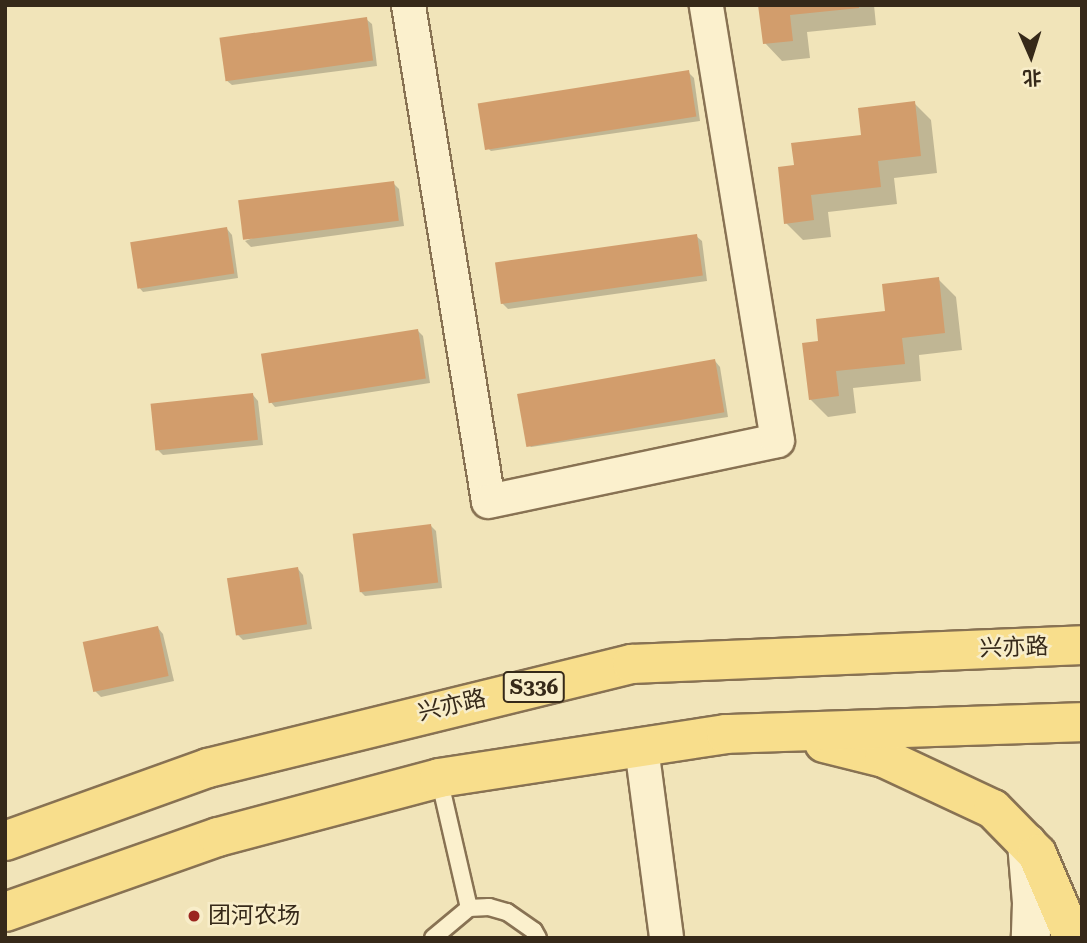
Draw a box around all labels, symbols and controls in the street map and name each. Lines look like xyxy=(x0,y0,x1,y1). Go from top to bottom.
north arrow xyxy=(996,21,1066,91)
text: 北 xyxy=(1022,65,1042,89)
street label: 兴亦路 xyxy=(979,633,1049,663)
road number: S336 xyxy=(503,670,566,704)
street label: 兴亦路 xyxy=(415,685,489,727)
place label: 团河农场 xyxy=(208,902,300,930)
marker: 团河农场 xyxy=(186,908,202,924)

